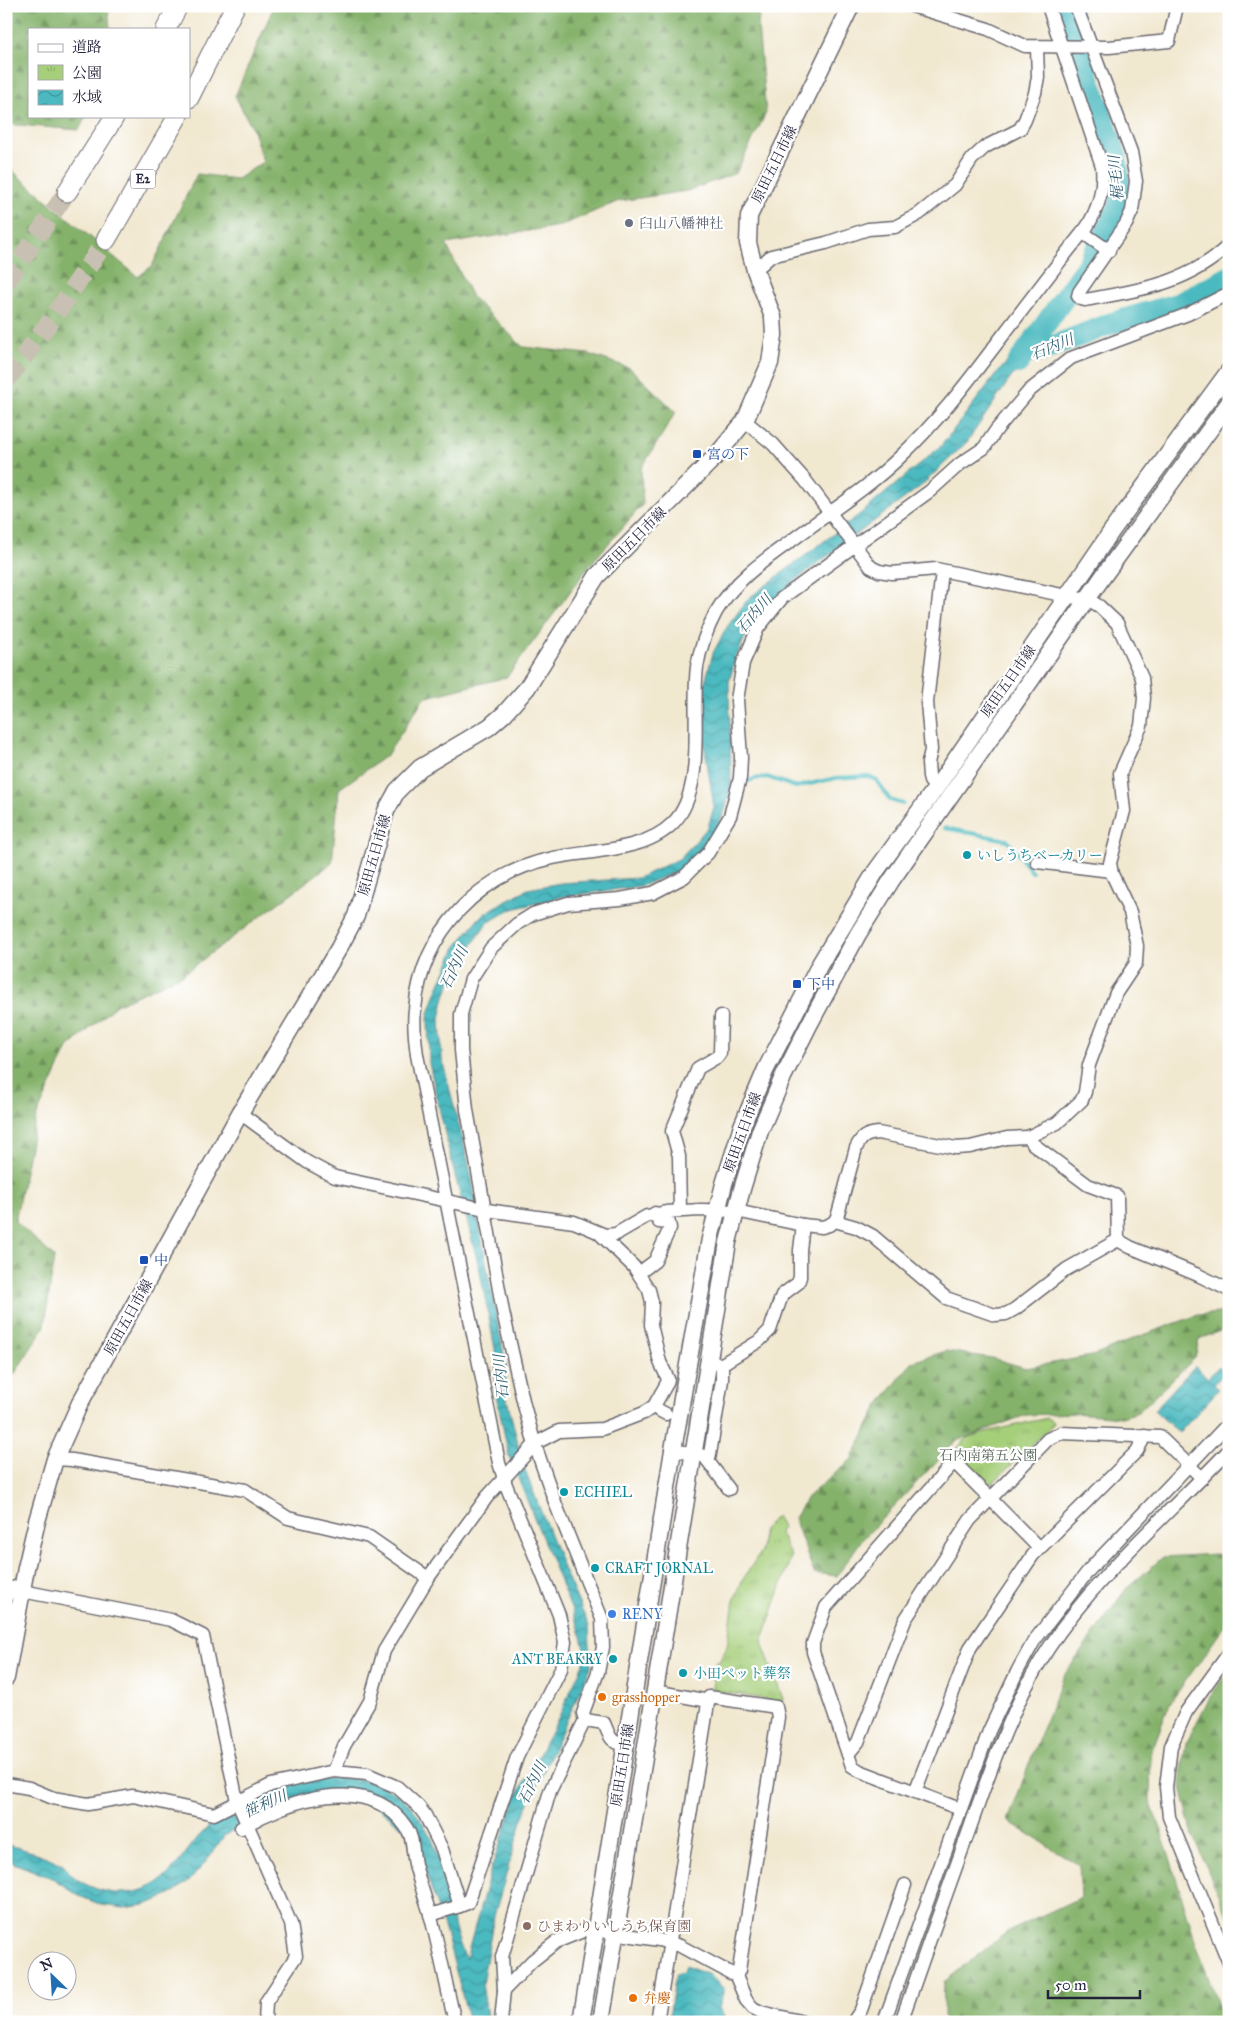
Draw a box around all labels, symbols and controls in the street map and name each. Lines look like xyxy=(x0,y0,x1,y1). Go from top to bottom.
legend xyxy=(28,28,190,118)
text: 道路 xyxy=(72,38,102,56)
text: 公園 xyxy=(72,64,102,82)
text: 水域 xyxy=(72,88,102,106)
street label: 原田五日市線 xyxy=(748,123,801,206)
water label: 梶毛川 xyxy=(1105,153,1127,201)
road number: E2 xyxy=(130,170,156,188)
place label: 臼山八幡神社 xyxy=(639,215,723,232)
marker: 臼山八幡神社 xyxy=(623,217,635,229)
water label: 石内川 xyxy=(1028,329,1078,364)
place label: 宮の下 xyxy=(707,446,749,463)
marker: 宮の下 xyxy=(691,448,703,460)
street label: 原田五日市線 xyxy=(599,504,670,575)
water label: 石内川 xyxy=(732,590,777,637)
street label: 原田五日市線 xyxy=(977,642,1039,721)
street label: 原田五日市線 xyxy=(355,812,394,898)
place label: いしうちベーカリー xyxy=(977,847,1103,864)
marker: いしうちベーカリー xyxy=(961,849,973,861)
water label: 石内川 xyxy=(436,942,473,992)
place label: 下中 xyxy=(807,976,835,993)
marker: 下中 xyxy=(791,978,803,990)
street label: 原田五日市線 xyxy=(720,1090,765,1175)
place label: 中 xyxy=(154,1252,168,1269)
marker: 中 xyxy=(138,1254,150,1266)
street label: 原田五日市線 xyxy=(101,1276,156,1358)
water label: 石内川 xyxy=(490,1352,512,1400)
park label: 石内南第五公園 xyxy=(939,1447,1037,1464)
place label: ECHIEL xyxy=(574,1484,633,1501)
marker: ECHIEL xyxy=(558,1486,570,1498)
place label: CRAFT JORNAL xyxy=(605,1560,714,1578)
marker: CRAFT JORNAL xyxy=(589,1562,601,1574)
place label: RENY xyxy=(622,1606,664,1623)
marker: RENY xyxy=(606,1608,618,1620)
place label: ANT BEAKRY xyxy=(511,1651,604,1668)
marker: ANT BEAKRY xyxy=(607,1653,619,1665)
place label: 小田ペット葬祭 xyxy=(693,1665,791,1682)
marker: 小田ペット葬祭 xyxy=(677,1667,689,1679)
place label: grasshopper xyxy=(612,1689,681,1706)
marker: grasshopper xyxy=(596,1691,608,1703)
street label: 原田五日市線 xyxy=(608,1722,637,1808)
water label: 石内川 xyxy=(514,1757,551,1807)
water label: 笹利川 xyxy=(241,1786,291,1821)
place label: ひまわりいしうち保育園 xyxy=(537,1918,691,1935)
marker: ひまわりいしうち保育園 xyxy=(521,1920,533,1932)
north arrow xyxy=(28,1950,78,2000)
text: N xyxy=(38,1954,56,1975)
scale bar xyxy=(1048,1968,1140,2000)
text: 50 m xyxy=(1055,1976,1087,1994)
place label: 弁慶 xyxy=(643,1990,671,2007)
marker: 弁慶 xyxy=(627,1992,639,2004)

